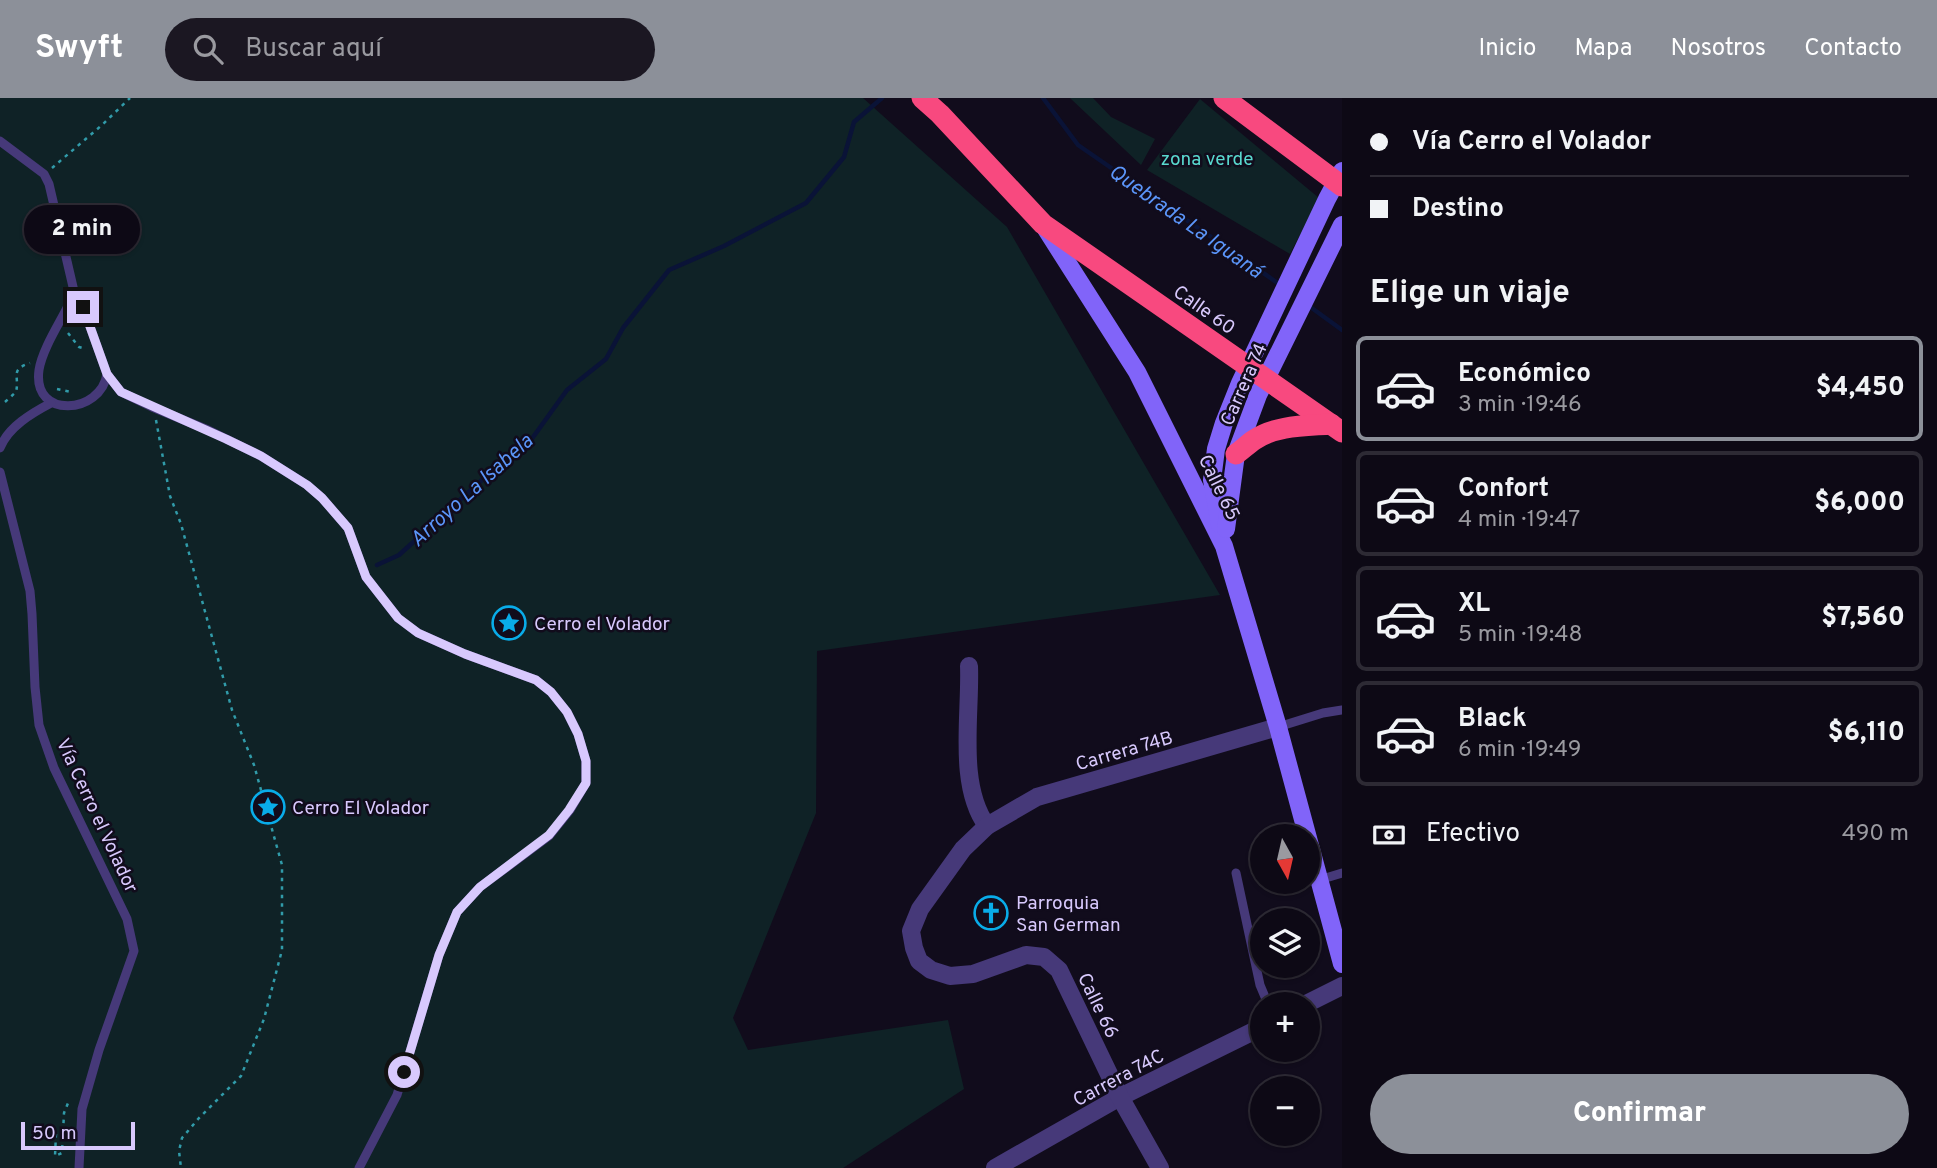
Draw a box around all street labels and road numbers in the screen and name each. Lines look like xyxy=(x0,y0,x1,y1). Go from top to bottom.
street label: Calle 60 xyxy=(1168,281,1240,341)
street label: Carrera 74 xyxy=(1216,340,1274,430)
street label: Calle 65 xyxy=(1192,451,1244,525)
street label: Carrera 74B xyxy=(1073,727,1176,777)
street label: Vía Cerro el Volador xyxy=(50,735,143,897)
street label: Calle 66 xyxy=(1071,969,1123,1042)
street label: Carrera 74C xyxy=(1069,1045,1169,1113)

